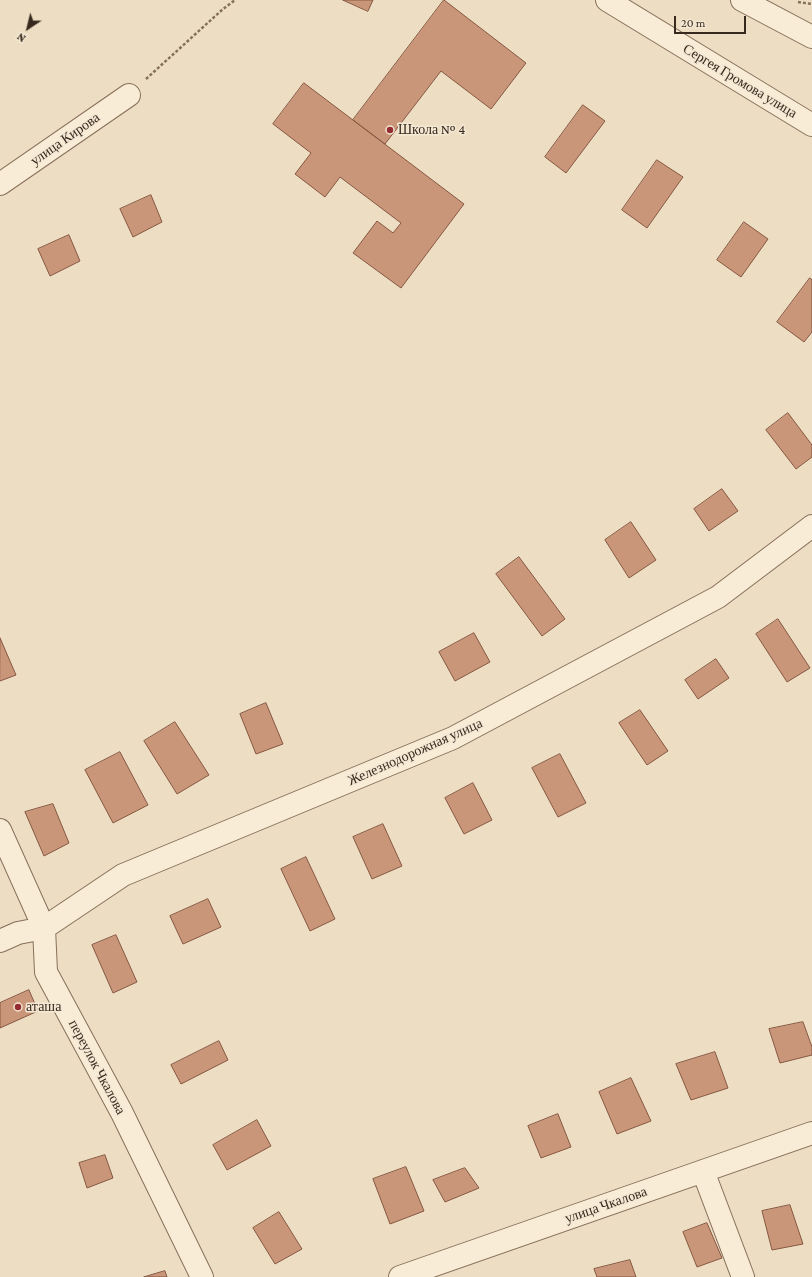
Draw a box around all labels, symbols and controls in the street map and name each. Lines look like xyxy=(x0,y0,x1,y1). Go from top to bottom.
north arrow xyxy=(8,8,48,48)
scale bar xyxy=(676,8,748,34)
text: 20 m xyxy=(681,16,705,30)
text: N xyxy=(15,31,28,45)
street label: Сергея Громова улица xyxy=(680,40,800,122)
street label: улица Кирова xyxy=(27,109,103,169)
place label: Школа № 4 xyxy=(398,122,465,138)
marker: Школа № 4 xyxy=(385,125,395,135)
street label: Железнодорожная улица xyxy=(345,715,485,789)
place label: аташа xyxy=(26,999,61,1015)
marker: аташа xyxy=(13,1002,23,1012)
street label: переулок Чкалова xyxy=(65,1017,129,1117)
street label: улица Чкалова xyxy=(563,1183,649,1227)

